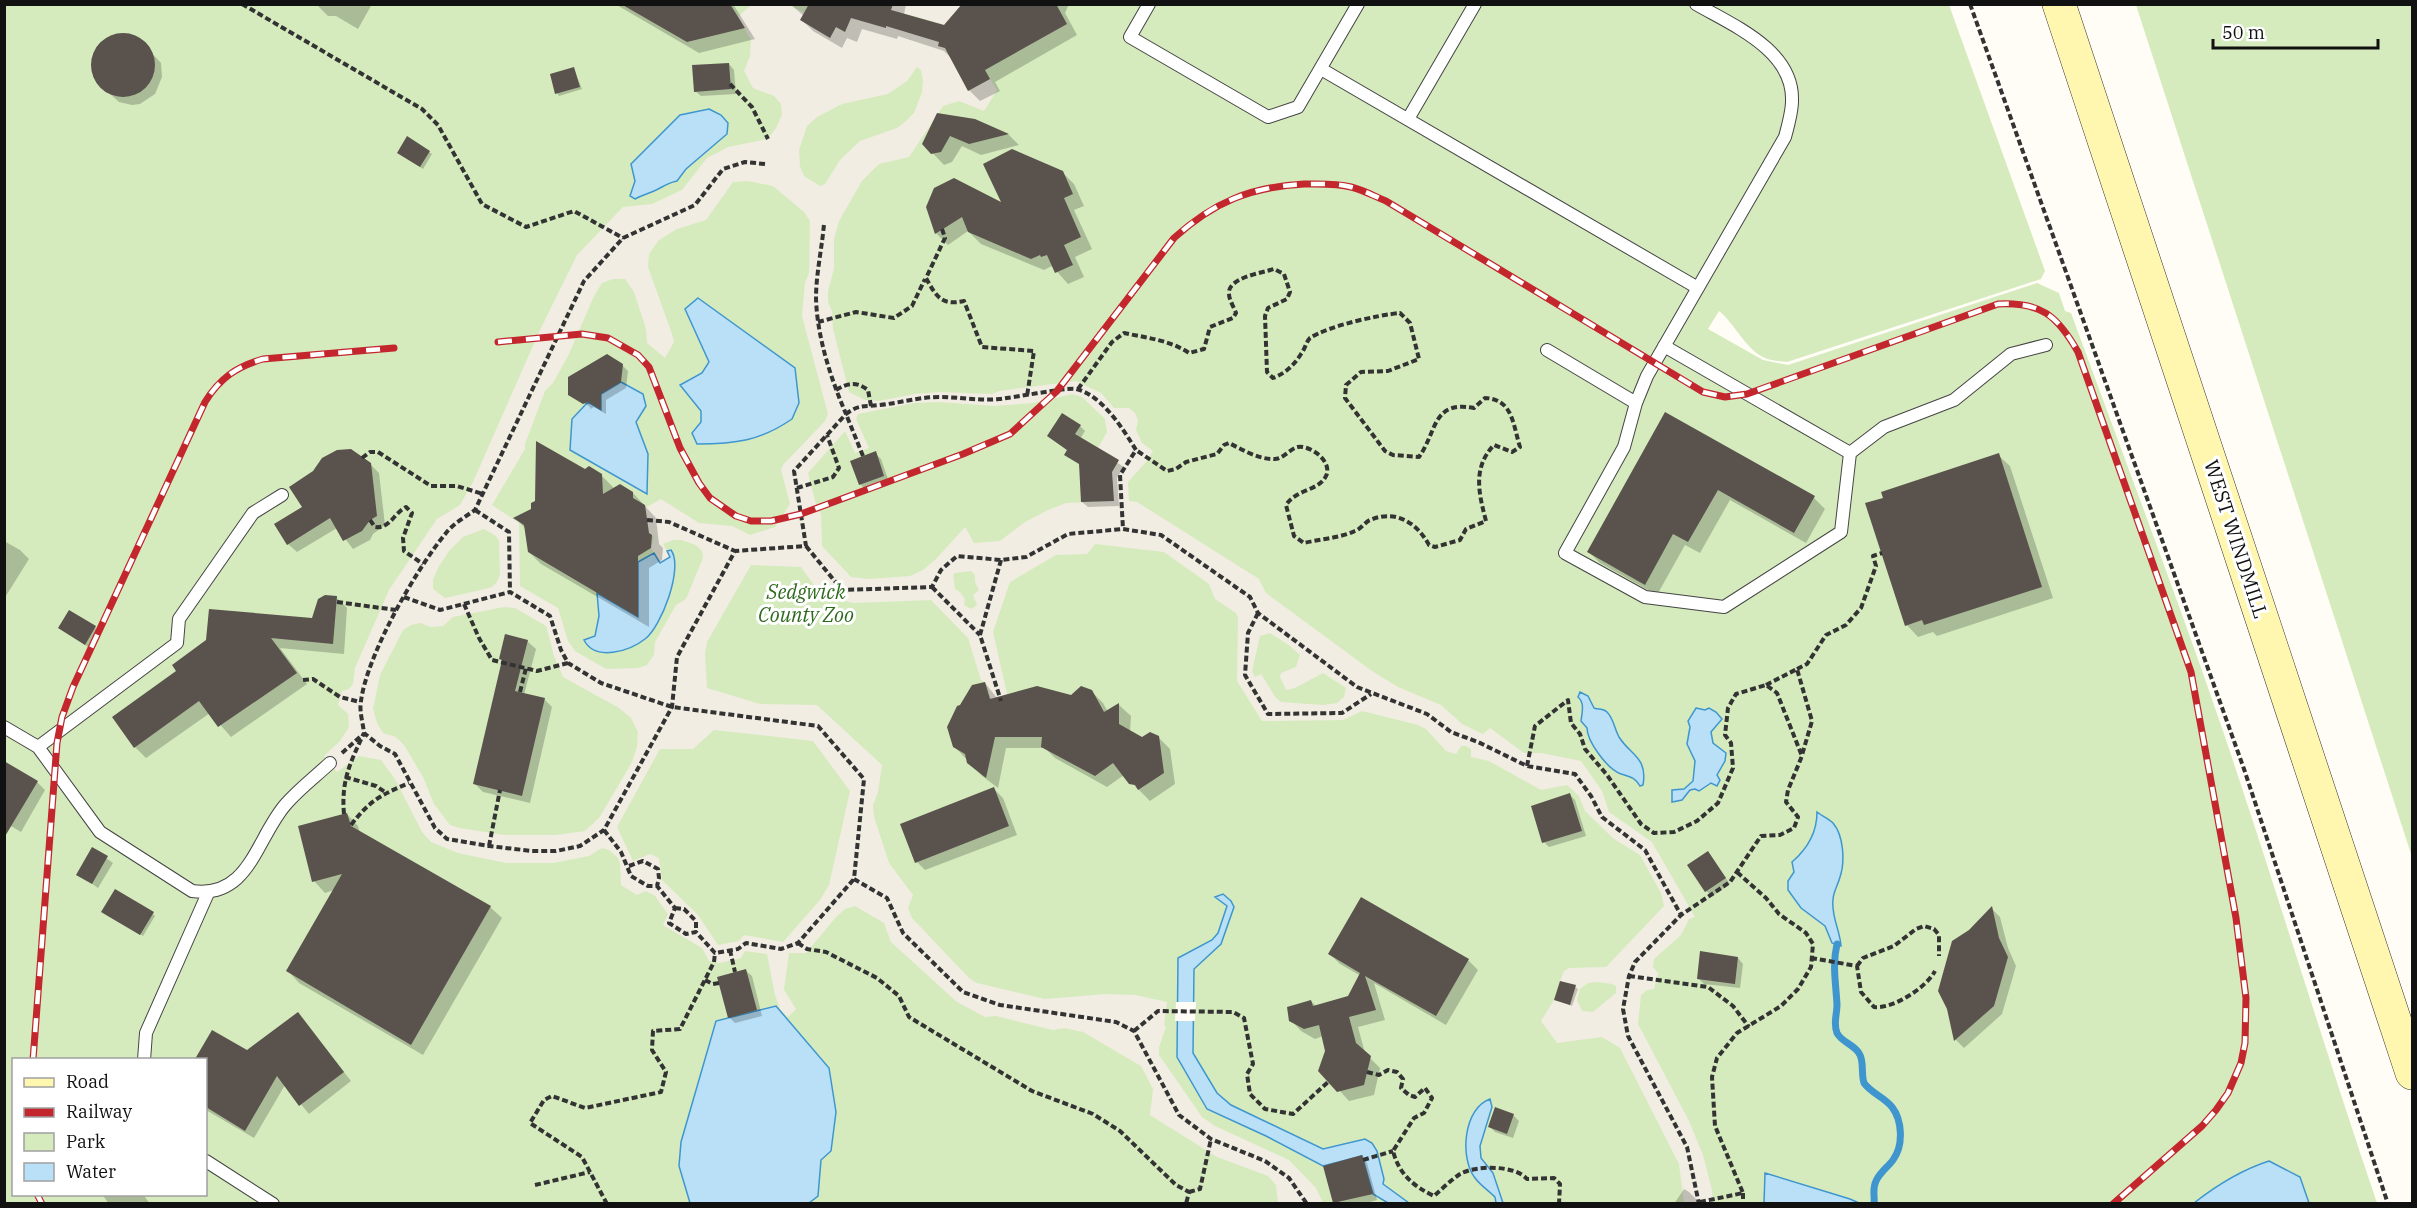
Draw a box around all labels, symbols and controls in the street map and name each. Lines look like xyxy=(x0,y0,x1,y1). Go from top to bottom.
scale bar xyxy=(2213,12,2378,50)
text: 50 m xyxy=(2222,21,2265,44)
street label: WEST WINDMILL xyxy=(2198,456,2275,622)
park label: Sedgwick County Zoo xyxy=(758,578,854,628)
legend xyxy=(12,1058,207,1196)
text: Road xyxy=(66,1070,109,1093)
text: Railway xyxy=(66,1100,132,1123)
text: Park xyxy=(66,1130,106,1153)
text: Water xyxy=(66,1160,116,1183)

